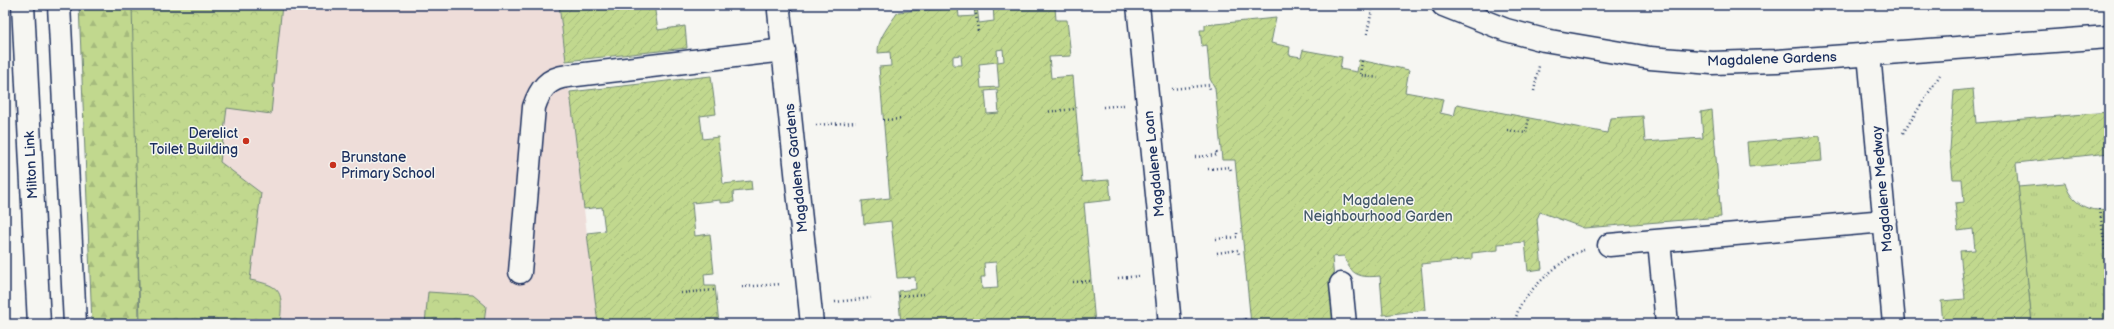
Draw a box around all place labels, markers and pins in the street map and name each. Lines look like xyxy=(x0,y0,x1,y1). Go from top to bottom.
place label: Derelict Toilet Building xyxy=(149,125,239,158)
marker: Derelict Toilet Building xyxy=(241,136,251,146)
place label: Brunstane Primary School xyxy=(341,149,435,182)
marker: Brunstane Primary School xyxy=(328,160,338,170)

